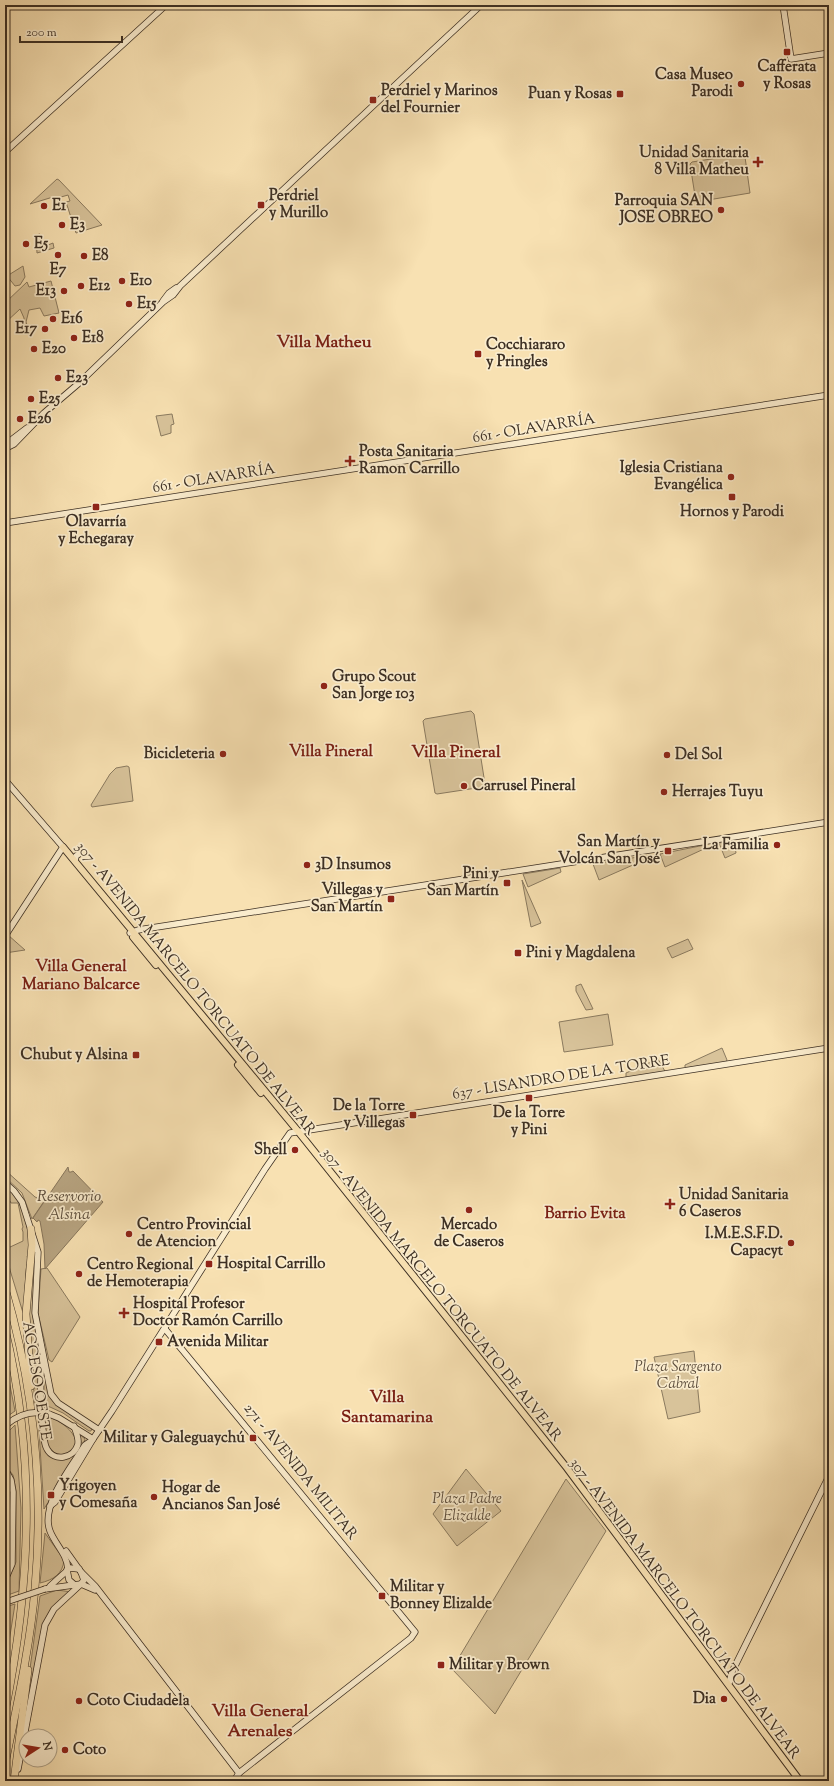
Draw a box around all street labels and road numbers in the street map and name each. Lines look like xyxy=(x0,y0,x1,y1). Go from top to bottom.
street label: 661 - OLAVARRÍA xyxy=(471,408,597,449)
street label: 661 - OLAVARRÍA xyxy=(151,458,277,499)
street label: 307 - AVENIDA MARCELO TORCUATO DE ALVEAR xyxy=(70,838,320,1140)
street label: 637 - LISANDRO DE LA TORRE xyxy=(451,1050,671,1106)
street label: 307 - AVENIDA MARCELO TORCUATO DE ALVEAR xyxy=(316,1144,566,1446)
street label: ACCESO OESTE xyxy=(16,1320,56,1442)
street label: 271 - AVENIDA MILITAR xyxy=(238,1399,362,1545)
street label: 307 - AVENIDA MARCELO TORCUATO DE ALVEAR xyxy=(564,1454,805,1764)

